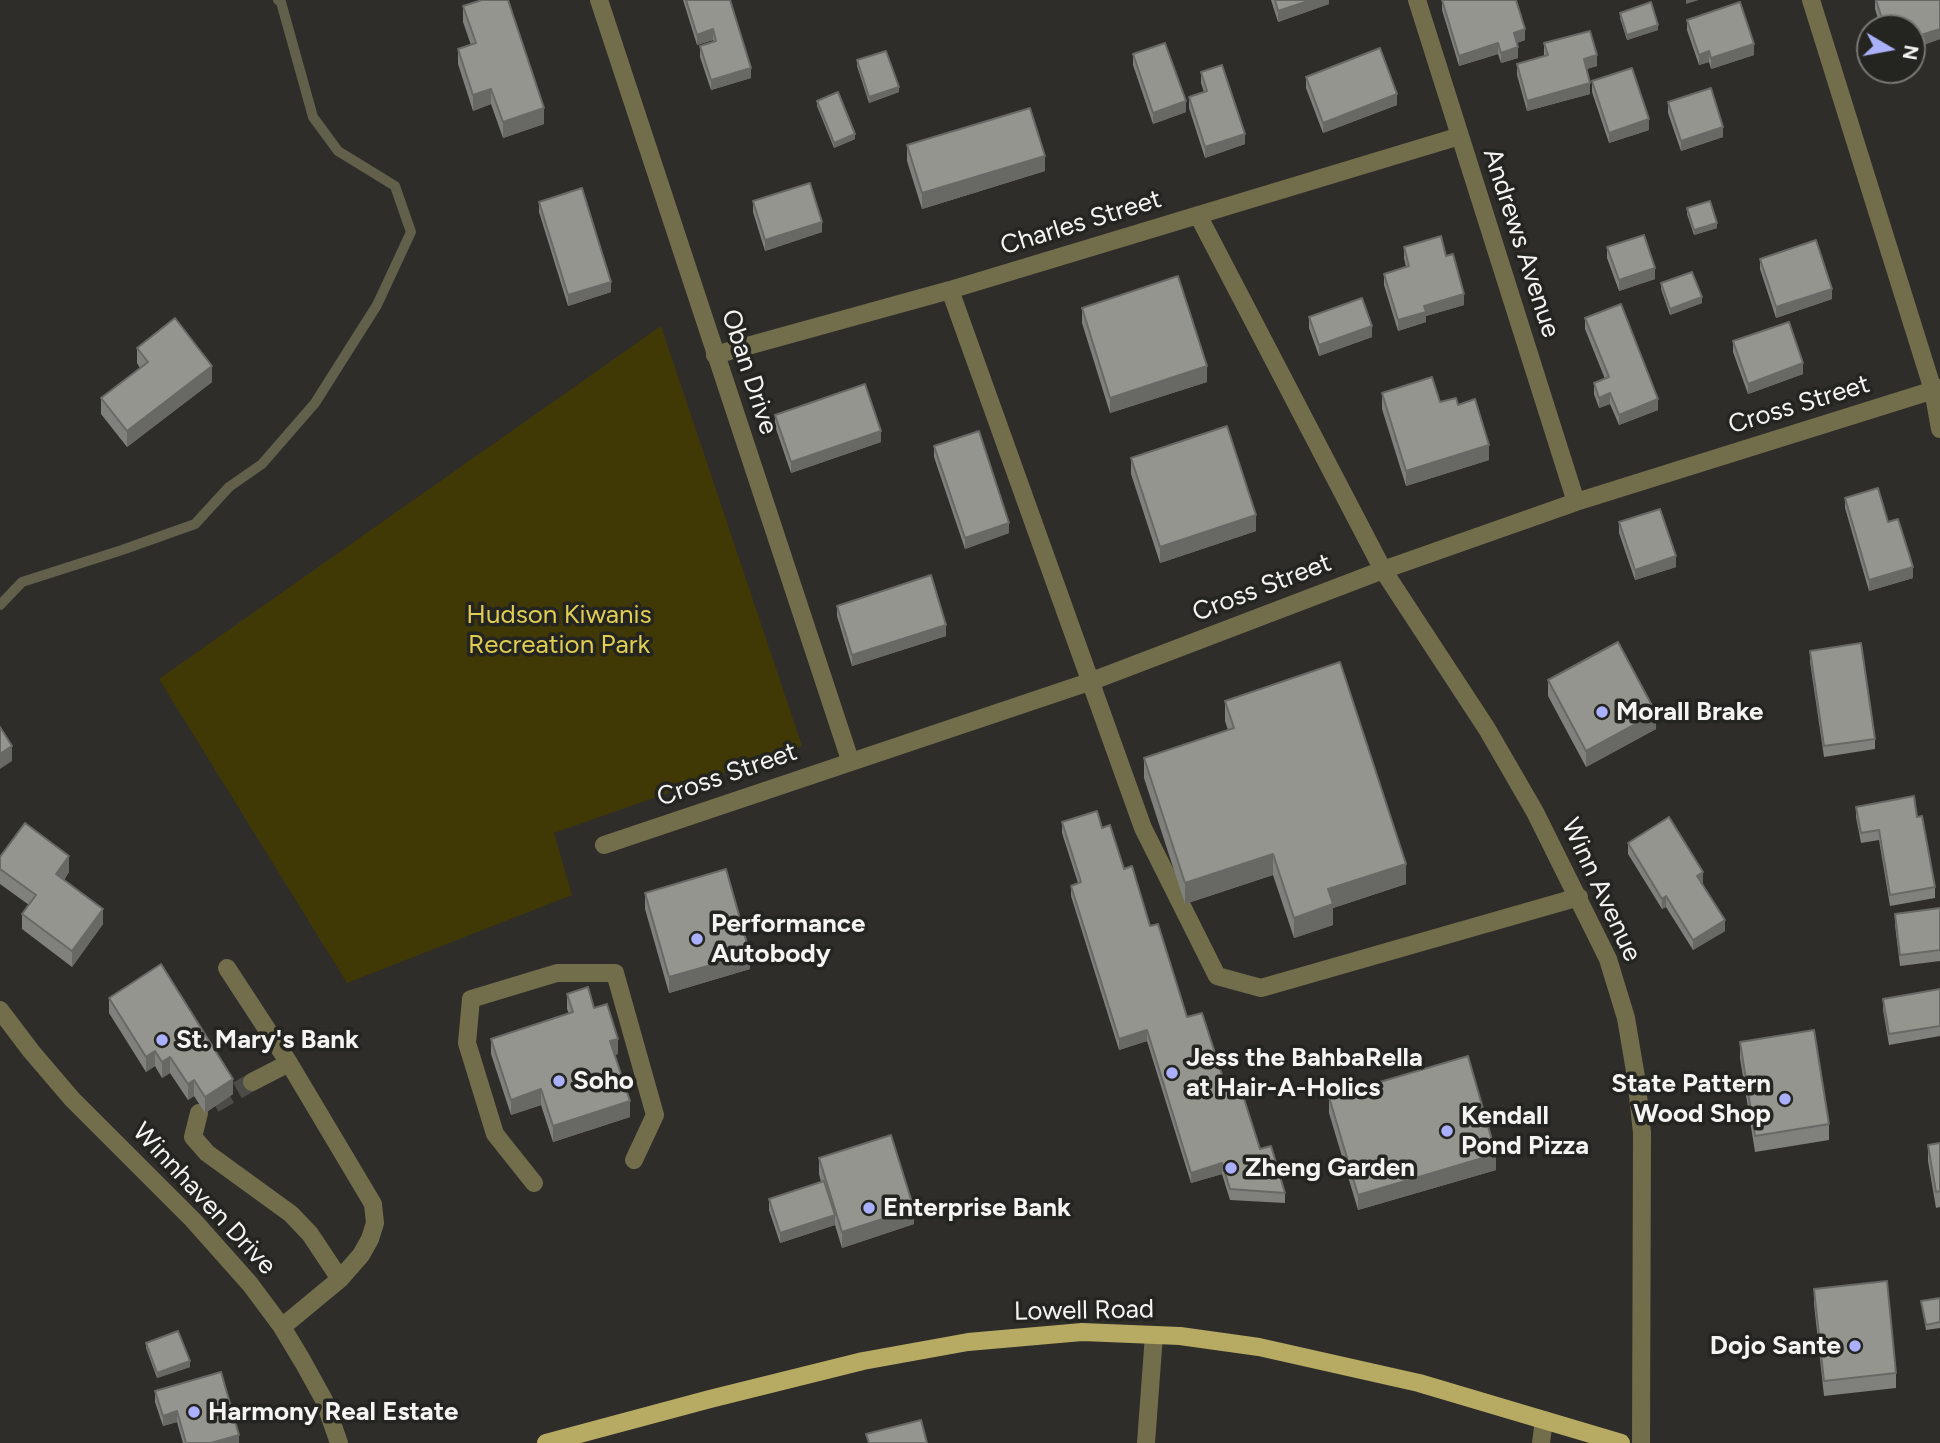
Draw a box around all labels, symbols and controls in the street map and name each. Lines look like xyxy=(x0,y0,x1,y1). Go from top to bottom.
north arrow xyxy=(1856,14,1926,84)
text: N xyxy=(1898,43,1923,62)
street label: Andrews Avenue xyxy=(1476,145,1566,341)
street label: Charles Street xyxy=(997,184,1165,262)
street label: Oban Drive xyxy=(714,305,784,439)
street label: Cross Street xyxy=(1725,369,1873,441)
street label: Cross Street xyxy=(1188,547,1336,629)
park label: Hudson Kiwanis Recreation Park xyxy=(466,599,652,660)
place label: Morall Brake xyxy=(1616,696,1763,728)
marker: Morall Brake xyxy=(1594,704,1610,720)
street label: Cross Street xyxy=(653,736,801,814)
street label: Winn Avenue xyxy=(1554,813,1648,967)
place label: Performance Autobody xyxy=(711,908,865,970)
marker: Performance Autobody xyxy=(689,931,705,947)
place label: St. Mary's Bank xyxy=(176,1024,359,1056)
marker: St. Mary's Bank xyxy=(154,1032,170,1048)
place label: Jess the BahbaRella at Hair-A-Holics xyxy=(1186,1042,1423,1104)
place label: Soho xyxy=(573,1065,634,1097)
marker: Jess the BahbaRella at Hair-A-Holics xyxy=(1164,1065,1180,1081)
place label: State Pattern Wood Shop xyxy=(1611,1068,1771,1130)
marker: Soho xyxy=(551,1073,567,1089)
marker: State Pattern Wood Shop xyxy=(1777,1091,1793,1107)
place label: Kendall Pond Pizza xyxy=(1461,1100,1589,1162)
street label: Winnhaven Drive xyxy=(126,1117,282,1281)
marker: Kendall Pond Pizza xyxy=(1439,1123,1455,1139)
place label: Zheng Garden xyxy=(1245,1152,1415,1184)
marker: Zheng Garden xyxy=(1223,1160,1239,1176)
place label: Enterprise Bank xyxy=(883,1192,1071,1224)
marker: Enterprise Bank xyxy=(861,1200,877,1216)
street label: Lowell Road xyxy=(1014,1294,1154,1328)
place label: Dojo Sante xyxy=(1710,1330,1841,1362)
marker: Dojo Sante xyxy=(1847,1338,1863,1354)
place label: Harmony Real Estate xyxy=(208,1396,458,1428)
marker: Harmony Real Estate xyxy=(186,1404,202,1420)

